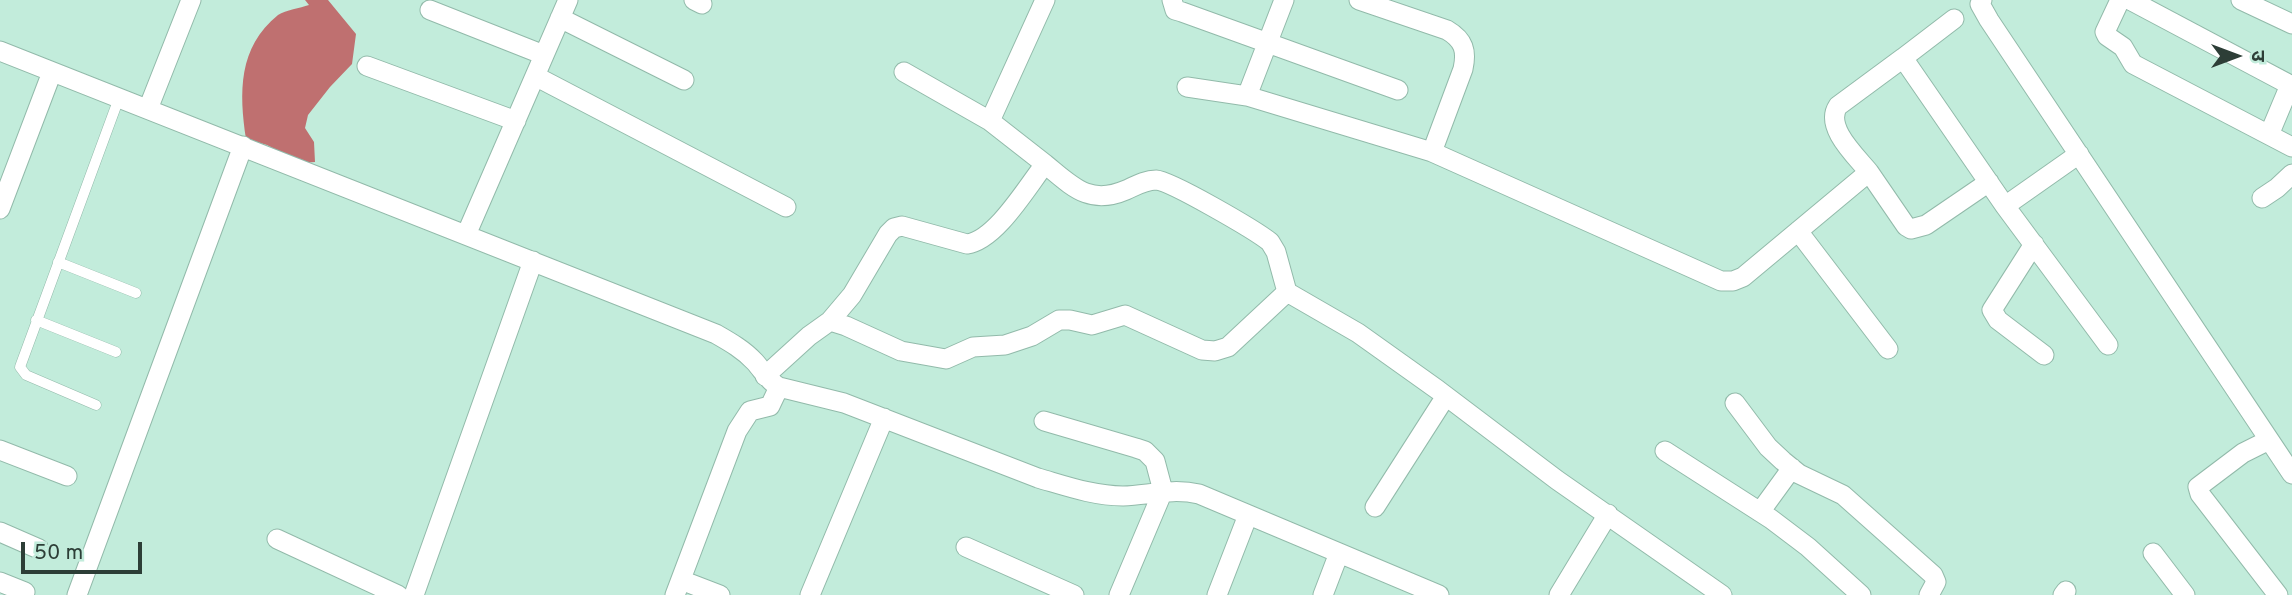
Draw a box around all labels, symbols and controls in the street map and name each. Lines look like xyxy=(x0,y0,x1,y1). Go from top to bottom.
north arrow xyxy=(2201,21,2271,91)
text: उ xyxy=(2245,50,2269,62)
scale bar xyxy=(24,528,145,572)
text: 50 m xyxy=(34,540,83,567)

